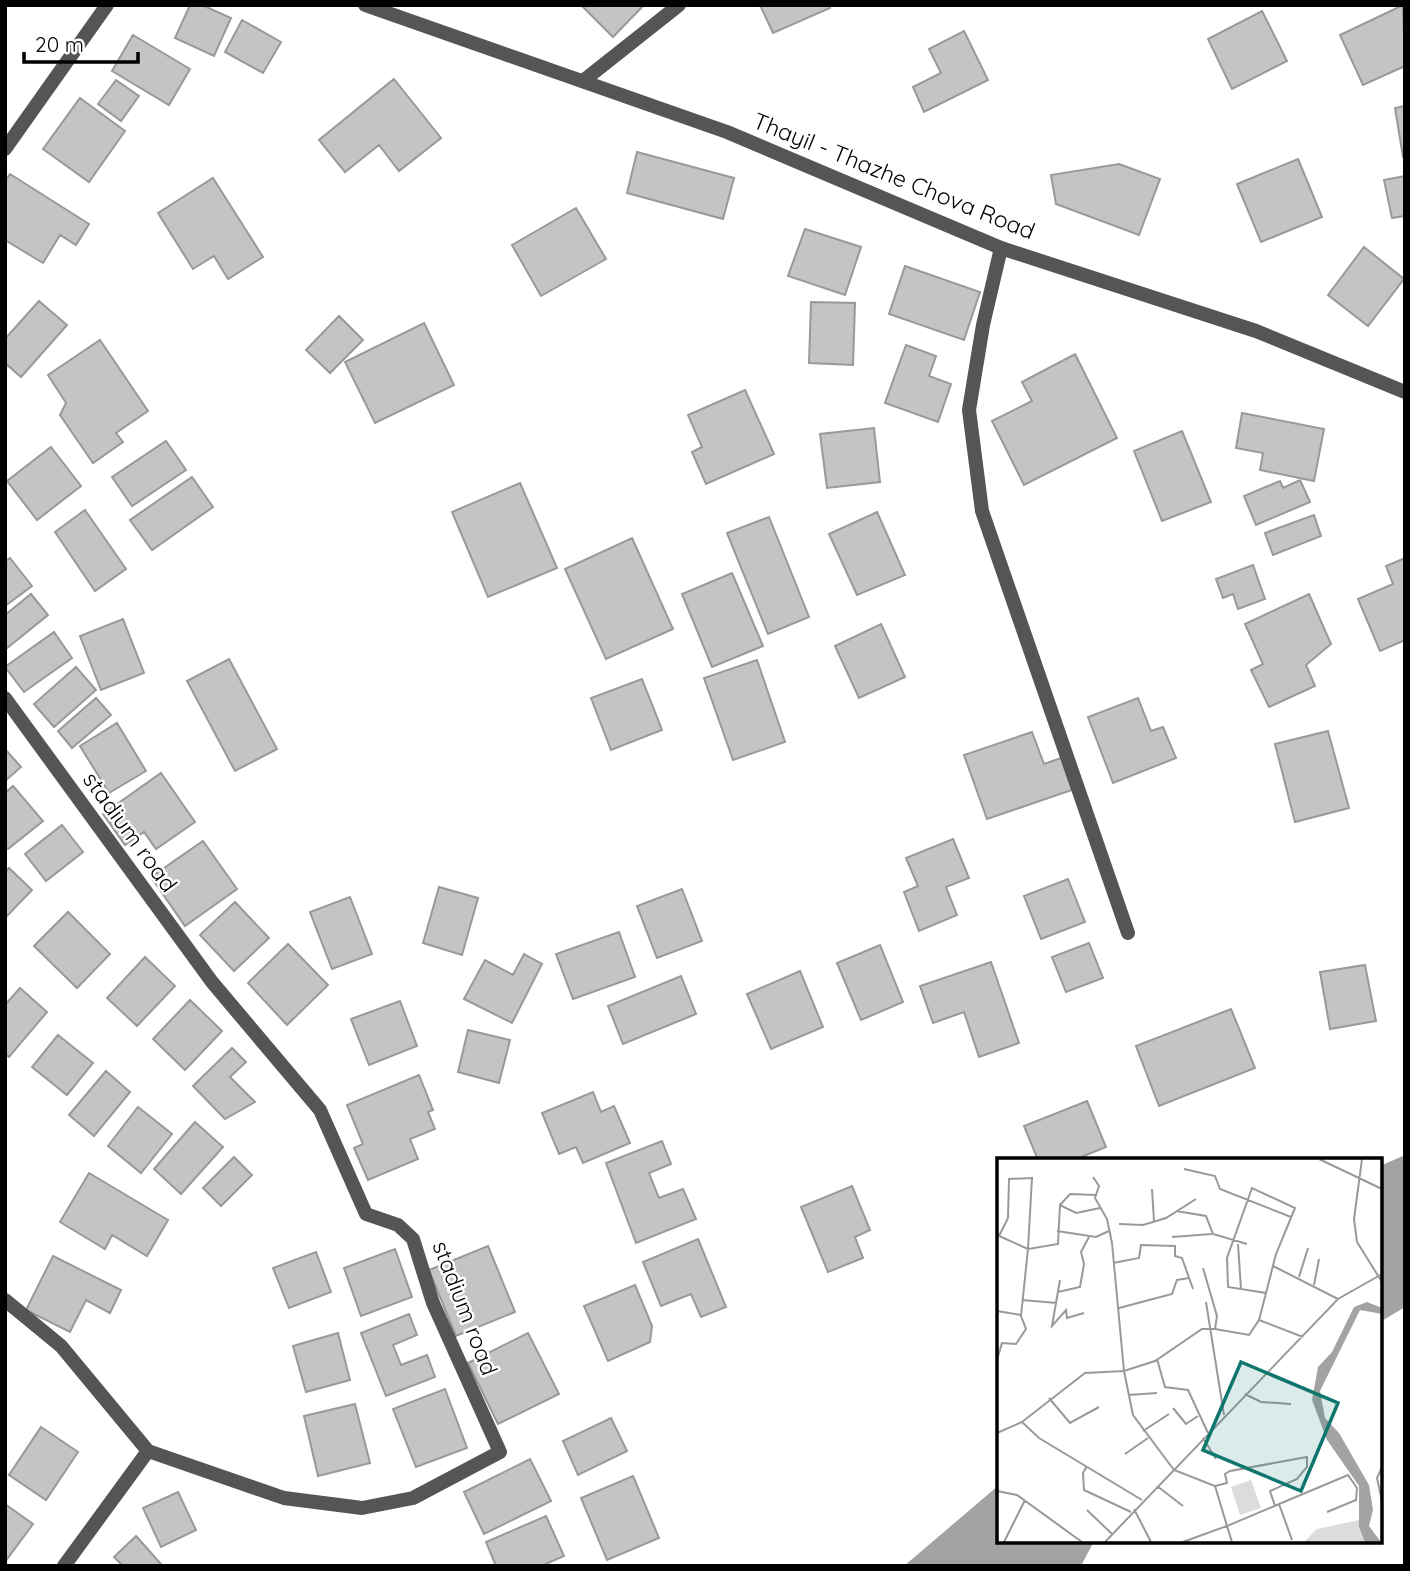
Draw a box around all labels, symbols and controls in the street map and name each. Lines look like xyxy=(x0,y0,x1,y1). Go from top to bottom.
scale bar xyxy=(24,21,138,65)
text: 20 m xyxy=(35,31,84,57)
street label: Thayil - Thazhe Chova Road xyxy=(749,106,1039,245)
street label: stadium road xyxy=(77,766,184,898)
inset map xyxy=(997,1158,1382,1543)
street label: stadium road xyxy=(427,1236,504,1379)

